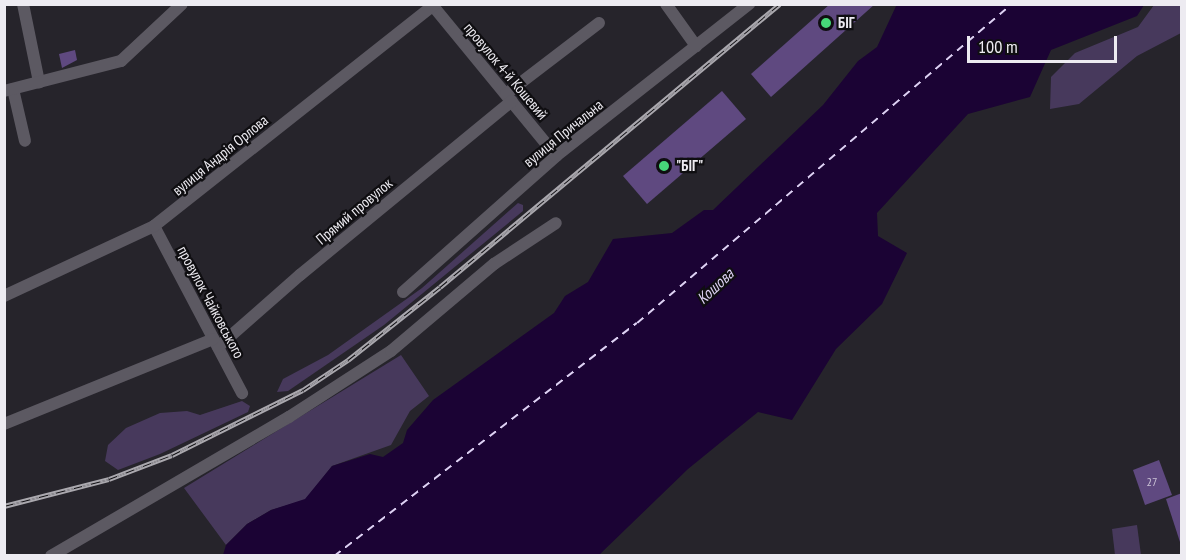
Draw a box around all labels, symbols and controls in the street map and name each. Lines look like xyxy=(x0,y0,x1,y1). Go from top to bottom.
place label: БІГ xyxy=(838,14,854,32)
marker: БІГ xyxy=(819,16,833,30)
street label: провулок 4-й Кошевий xyxy=(460,19,552,123)
scale bar xyxy=(970,24,1120,62)
text: 100 m xyxy=(978,35,1018,58)
street label: вулиця Причальна xyxy=(520,95,606,171)
street label: вулиця Андрія Орлова xyxy=(168,111,272,199)
place label: "БІГ" xyxy=(676,157,703,175)
marker: "БІГ" xyxy=(657,159,671,173)
street label: Прямий провулок xyxy=(312,174,396,248)
street label: провулок Чайковського xyxy=(174,243,248,361)
water label: Кошова xyxy=(693,264,737,308)
house number: 27 xyxy=(1147,475,1157,489)

